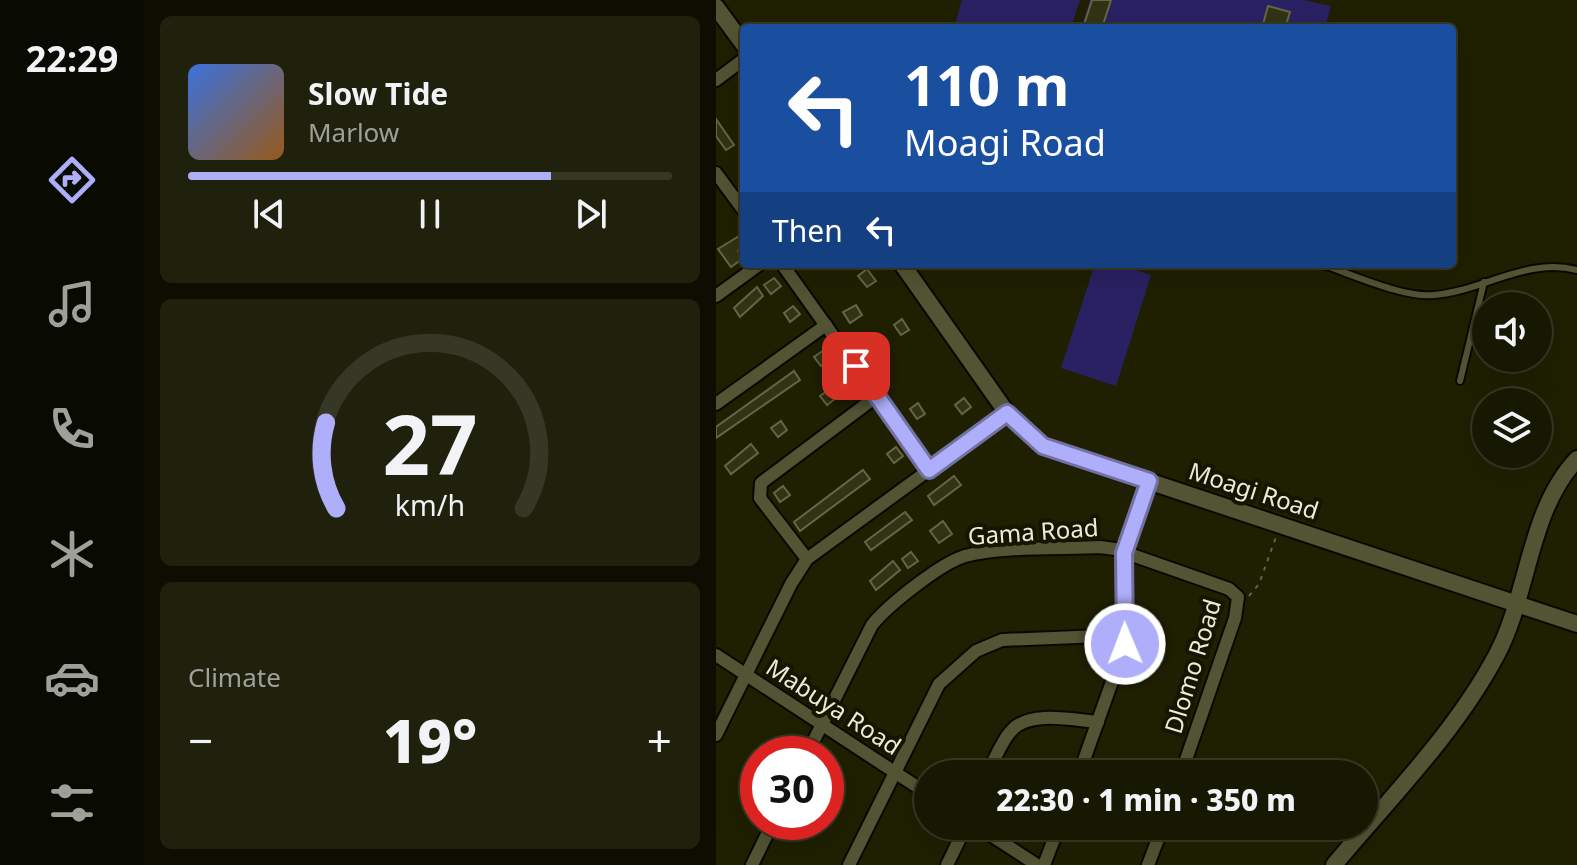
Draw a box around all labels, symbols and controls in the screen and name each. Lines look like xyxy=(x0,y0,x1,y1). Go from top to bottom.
text: 22:29 xyxy=(26,34,118,83)
text: 110 m xyxy=(904,46,1069,122)
icon: left xyxy=(772,56,876,160)
text: Slow Tide xyxy=(308,73,448,114)
text: Marlow xyxy=(308,114,399,150)
text: Moagi Road xyxy=(904,118,1106,167)
icon: directions xyxy=(44,152,100,208)
icon: previous xyxy=(247,192,291,236)
icon: pause xyxy=(408,192,452,236)
icon: next xyxy=(569,192,613,236)
icon: left xyxy=(859,208,903,252)
text: Then xyxy=(772,210,843,251)
icon: music xyxy=(44,276,100,332)
map controls xyxy=(1472,292,1552,468)
button: sound xyxy=(1472,292,1552,372)
pin xyxy=(822,332,890,400)
icon: arrive xyxy=(834,344,878,388)
text: 27 xyxy=(382,385,478,498)
button: layers xyxy=(1472,388,1552,468)
icon: phone xyxy=(44,401,100,457)
street label: Moagi Road xyxy=(1185,454,1323,526)
text: km/h xyxy=(395,485,465,524)
street label: Gama Road xyxy=(967,510,1099,552)
icon: climate xyxy=(44,526,100,582)
street label: Dlomo Road xyxy=(1156,595,1228,737)
position arrow xyxy=(1083,602,1167,686)
icon: car xyxy=(44,650,100,706)
street label: Mabuya Road xyxy=(760,650,908,762)
text: Climate xyxy=(188,659,281,695)
text: 19° xyxy=(383,699,477,781)
text: − xyxy=(188,710,213,770)
text: + xyxy=(647,710,672,770)
speed limit sign: 30 xyxy=(740,736,844,840)
icon: filters xyxy=(44,775,100,831)
text: 22:30 · 1 min · 350 m xyxy=(996,779,1296,820)

